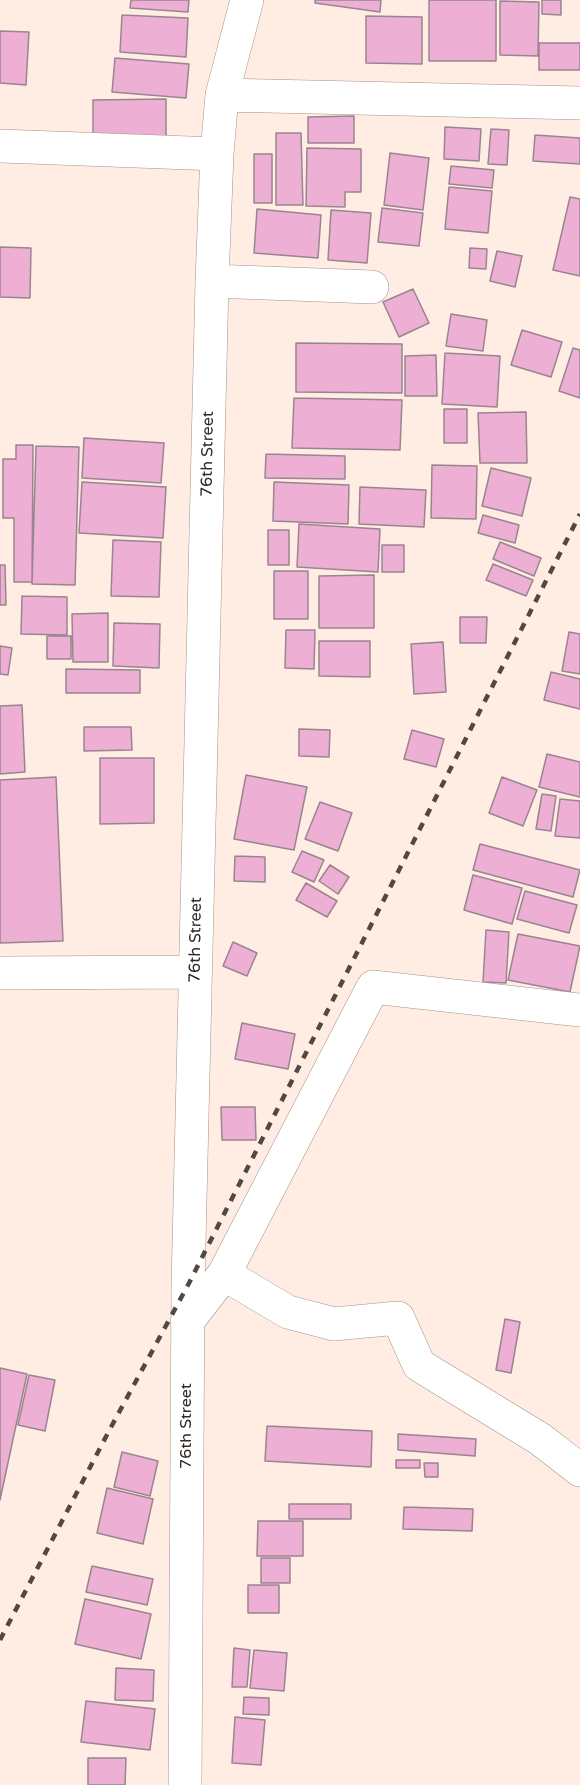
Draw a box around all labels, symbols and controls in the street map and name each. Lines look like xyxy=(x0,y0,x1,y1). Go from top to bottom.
street label: 76th Street xyxy=(198,411,218,497)
street label: 76th Street xyxy=(186,897,206,983)
street label: 76th Street xyxy=(177,1383,197,1469)

